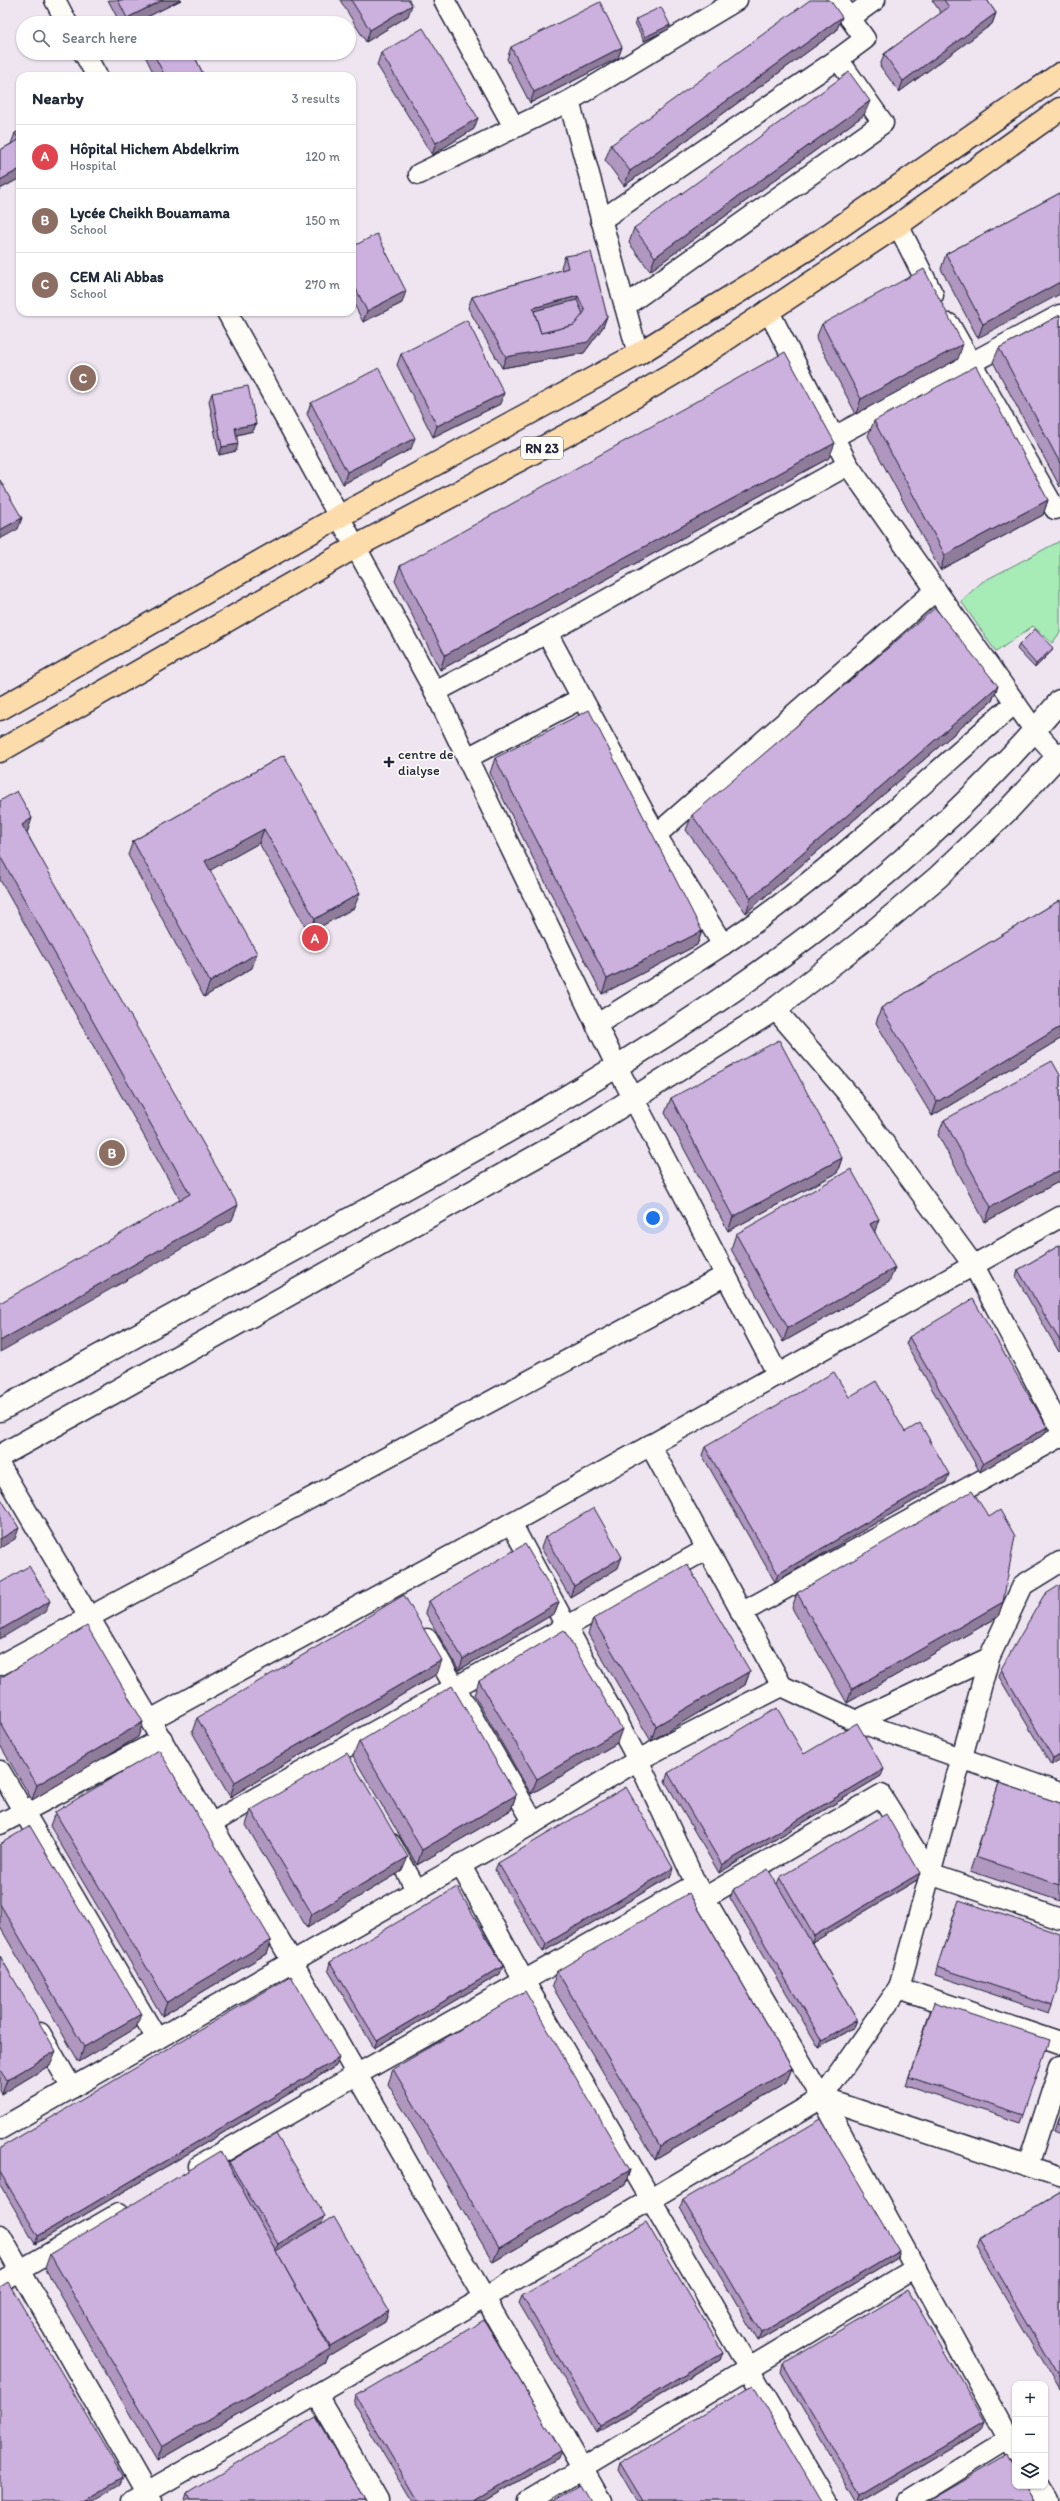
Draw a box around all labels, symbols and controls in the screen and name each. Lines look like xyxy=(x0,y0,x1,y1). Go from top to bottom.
search box xyxy=(16,16,356,60)
icon: search xyxy=(30,27,52,49)
text: Search here xyxy=(62,29,137,47)
text: Nearby xyxy=(32,88,84,108)
text: 3 results xyxy=(291,91,340,106)
text: Hôpital Hichem Abdelkrim xyxy=(70,140,239,158)
text: A xyxy=(41,149,49,164)
text: 120 m xyxy=(305,149,340,164)
text: Hospital xyxy=(70,158,117,173)
text: Lycée Cheikh Bouamama xyxy=(70,204,230,222)
text: B xyxy=(41,213,49,228)
text: 150 m xyxy=(305,213,340,228)
text: School xyxy=(70,222,107,237)
text: CEM Ali Abbas xyxy=(70,268,164,286)
text: C xyxy=(41,277,49,292)
text: 270 m xyxy=(305,277,340,292)
text: School xyxy=(70,286,107,301)
pin: C xyxy=(70,363,96,393)
road number: RN 23 xyxy=(521,437,563,459)
place label: centre de dialyse xyxy=(398,746,454,779)
marker: centre de dialyse xyxy=(383,756,395,768)
pin: A xyxy=(302,923,328,953)
pin: B xyxy=(99,1138,125,1168)
your location xyxy=(643,1208,663,1228)
map controls xyxy=(1012,2381,1048,2489)
button: + xyxy=(1012,2381,1048,2417)
button: − xyxy=(1012,2417,1048,2453)
button: layers xyxy=(1012,2453,1048,2489)

